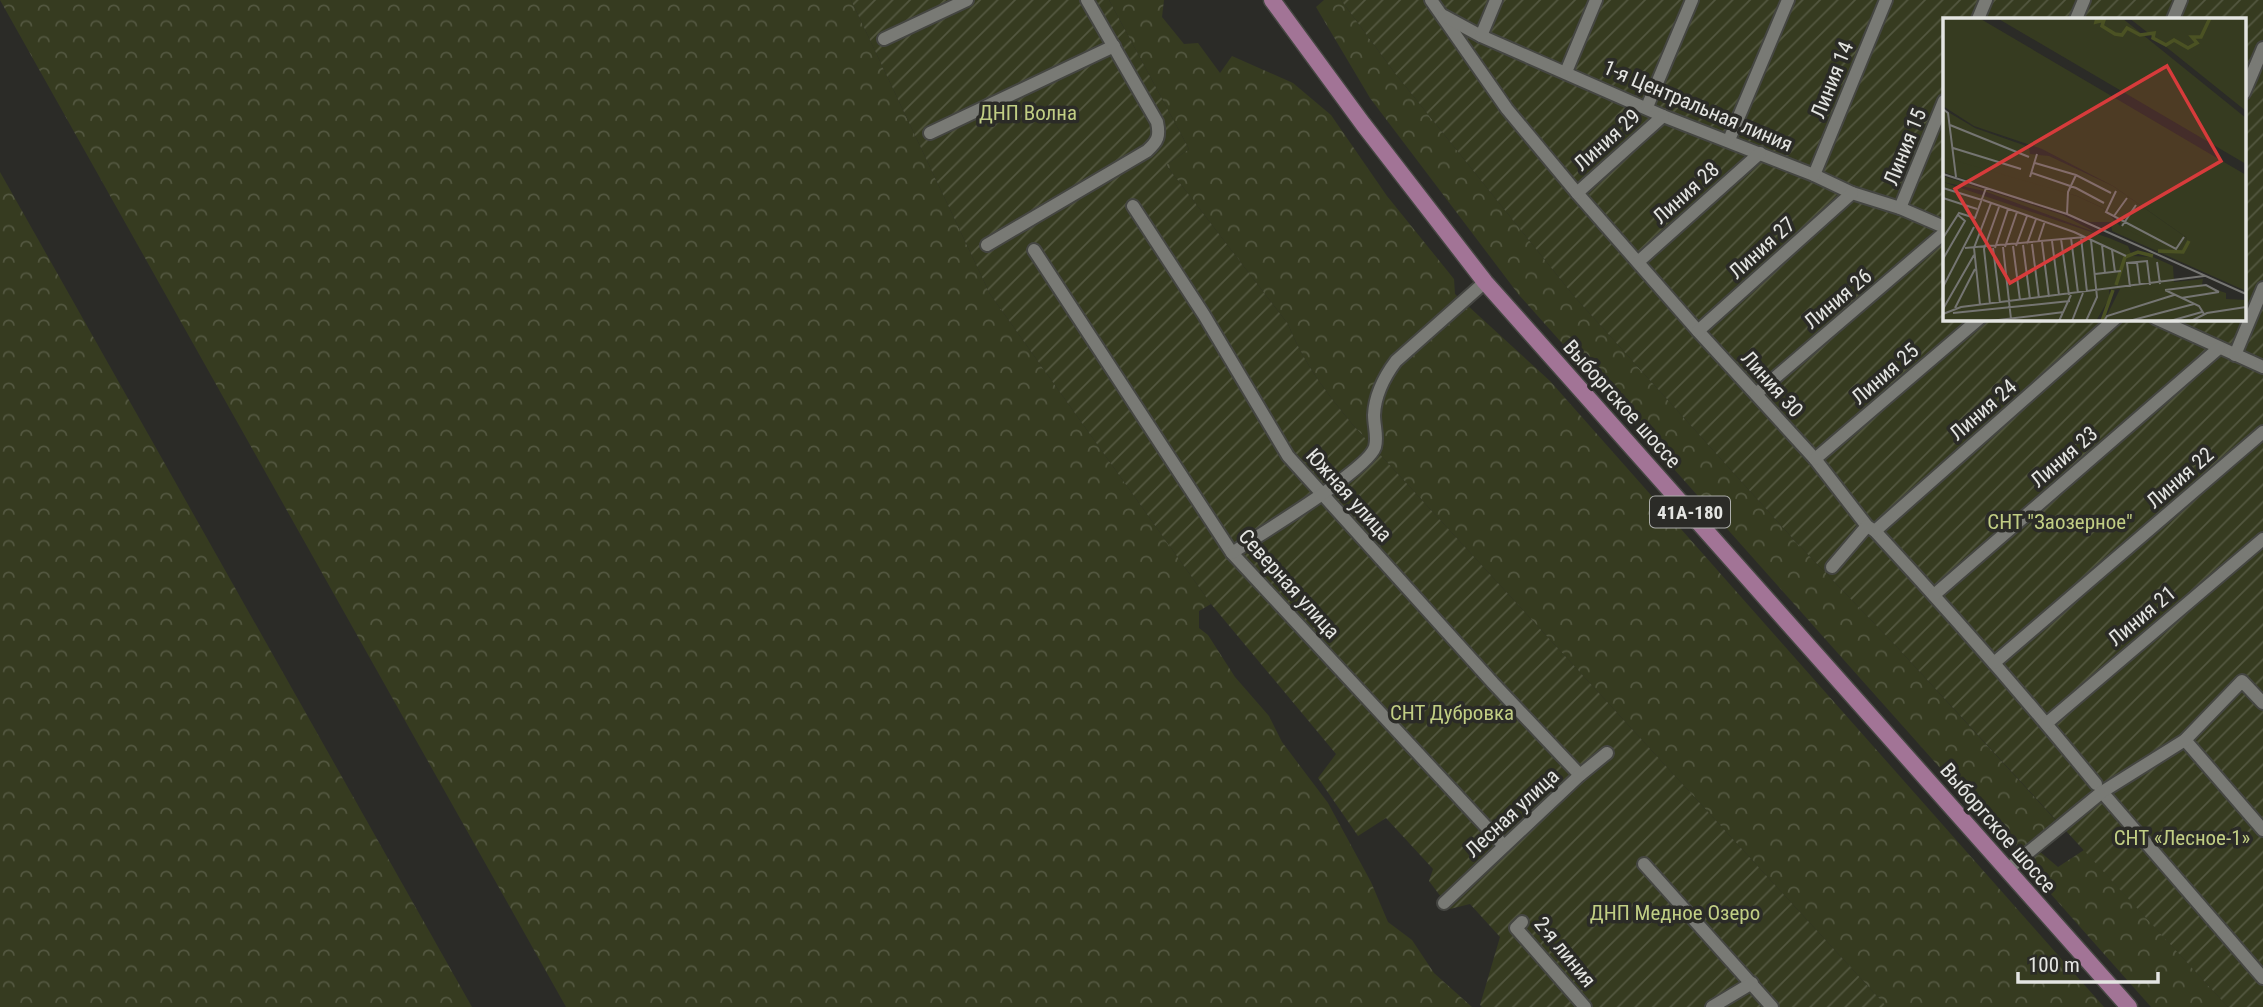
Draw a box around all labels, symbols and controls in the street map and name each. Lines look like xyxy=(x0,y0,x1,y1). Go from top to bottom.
inset map xyxy=(1943,18,2246,320)
street label: Линия 14 xyxy=(1806,38,1858,122)
street label: 1-я Центральная линия xyxy=(1600,55,1796,157)
park label: ДНП Волна xyxy=(979,101,1077,125)
street label: Линия 29 xyxy=(1569,104,1645,176)
street label: Линия 15 xyxy=(1879,105,1931,189)
street label: Линия 28 xyxy=(1648,157,1724,229)
street label: Линия 27 xyxy=(1724,212,1800,284)
street label: Линия 26 xyxy=(1799,264,1877,334)
street label: Выборгское шоссе xyxy=(1558,335,1686,473)
street label: Линия 25 xyxy=(1847,338,1923,410)
street label: Линия 30 xyxy=(1736,346,1808,422)
street label: Линия 24 xyxy=(1945,374,2021,446)
street label: Линия 23 xyxy=(2026,421,2102,493)
street label: Линия 22 xyxy=(2142,442,2218,514)
street label: Южная улица xyxy=(1301,444,1397,546)
road number: 41А-180 xyxy=(1650,496,1730,527)
park label: СНТ "Заозерное" xyxy=(1987,510,2133,534)
street label: Северная улица xyxy=(1234,524,1344,644)
street label: Линия 21 xyxy=(2103,581,2181,651)
park label: СНТ Дубровка xyxy=(1390,701,1514,725)
street label: Выборгское шоссе xyxy=(1935,758,2061,898)
street label: Лесная улица xyxy=(1460,764,1564,862)
park label: СНТ «Лесное-1» xyxy=(2114,826,2251,850)
park label: ДНП Медное Озеро xyxy=(1590,901,1760,925)
street label: 2-я линия xyxy=(1529,912,1601,992)
scale bar xyxy=(2018,940,2158,984)
text: 100 m xyxy=(2028,953,2080,977)

